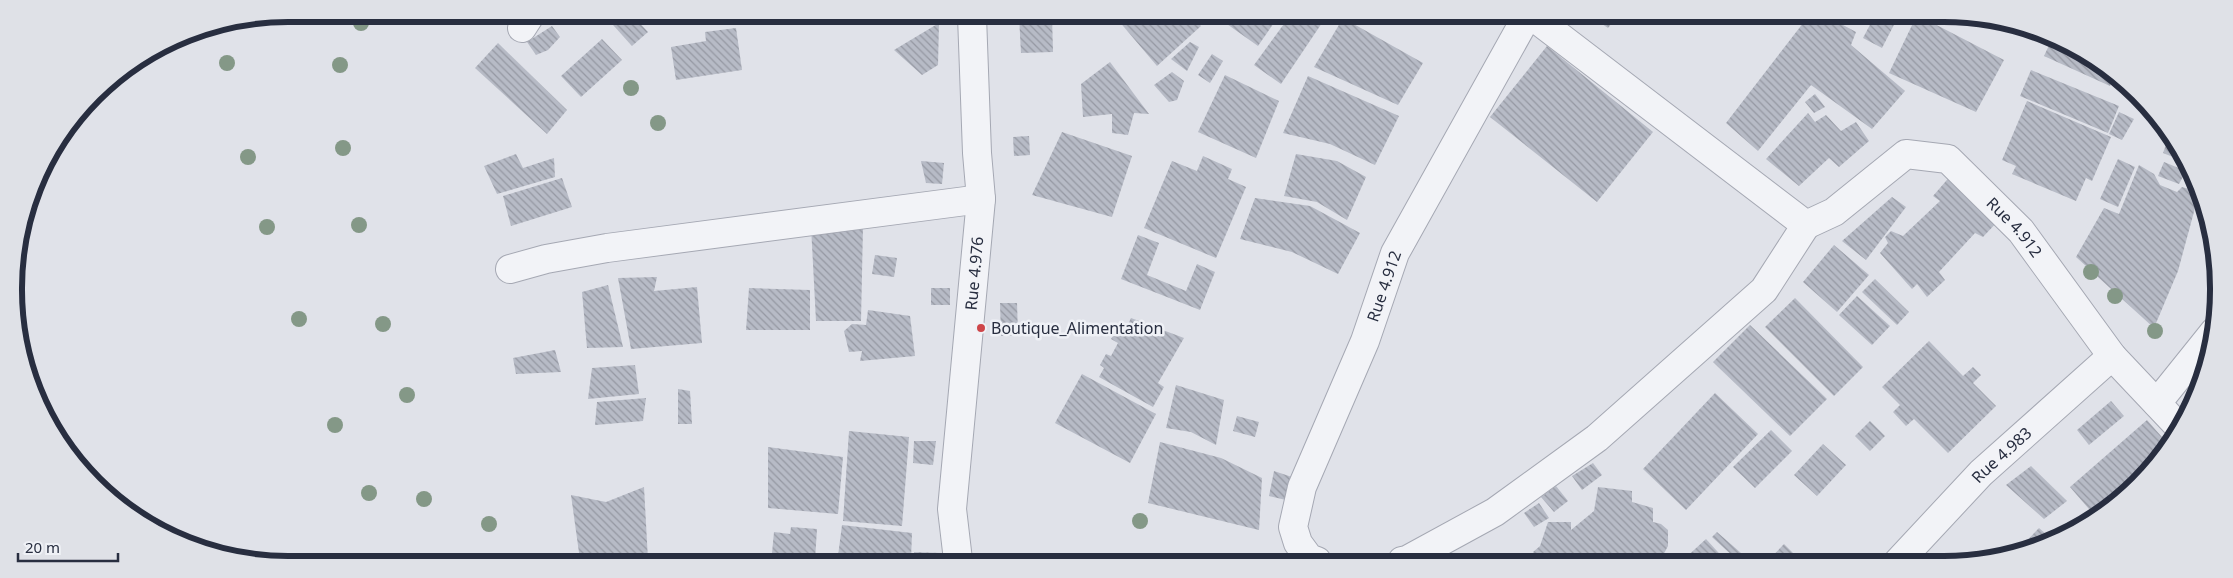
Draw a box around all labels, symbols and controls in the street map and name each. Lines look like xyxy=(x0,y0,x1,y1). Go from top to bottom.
street label: Rue 4.912 xyxy=(1982,192,2047,262)
street label: Rue 4.976 xyxy=(960,236,988,311)
street label: Rue 4.912 xyxy=(1361,247,1406,325)
place label: Boutique_Alimentation xyxy=(991,317,1163,339)
marker: Boutique_Alimentation xyxy=(975,322,987,334)
street label: Rue 4.983 xyxy=(1966,422,2036,488)
scale bar xyxy=(18,530,118,562)
text: 20 m xyxy=(25,537,60,557)

